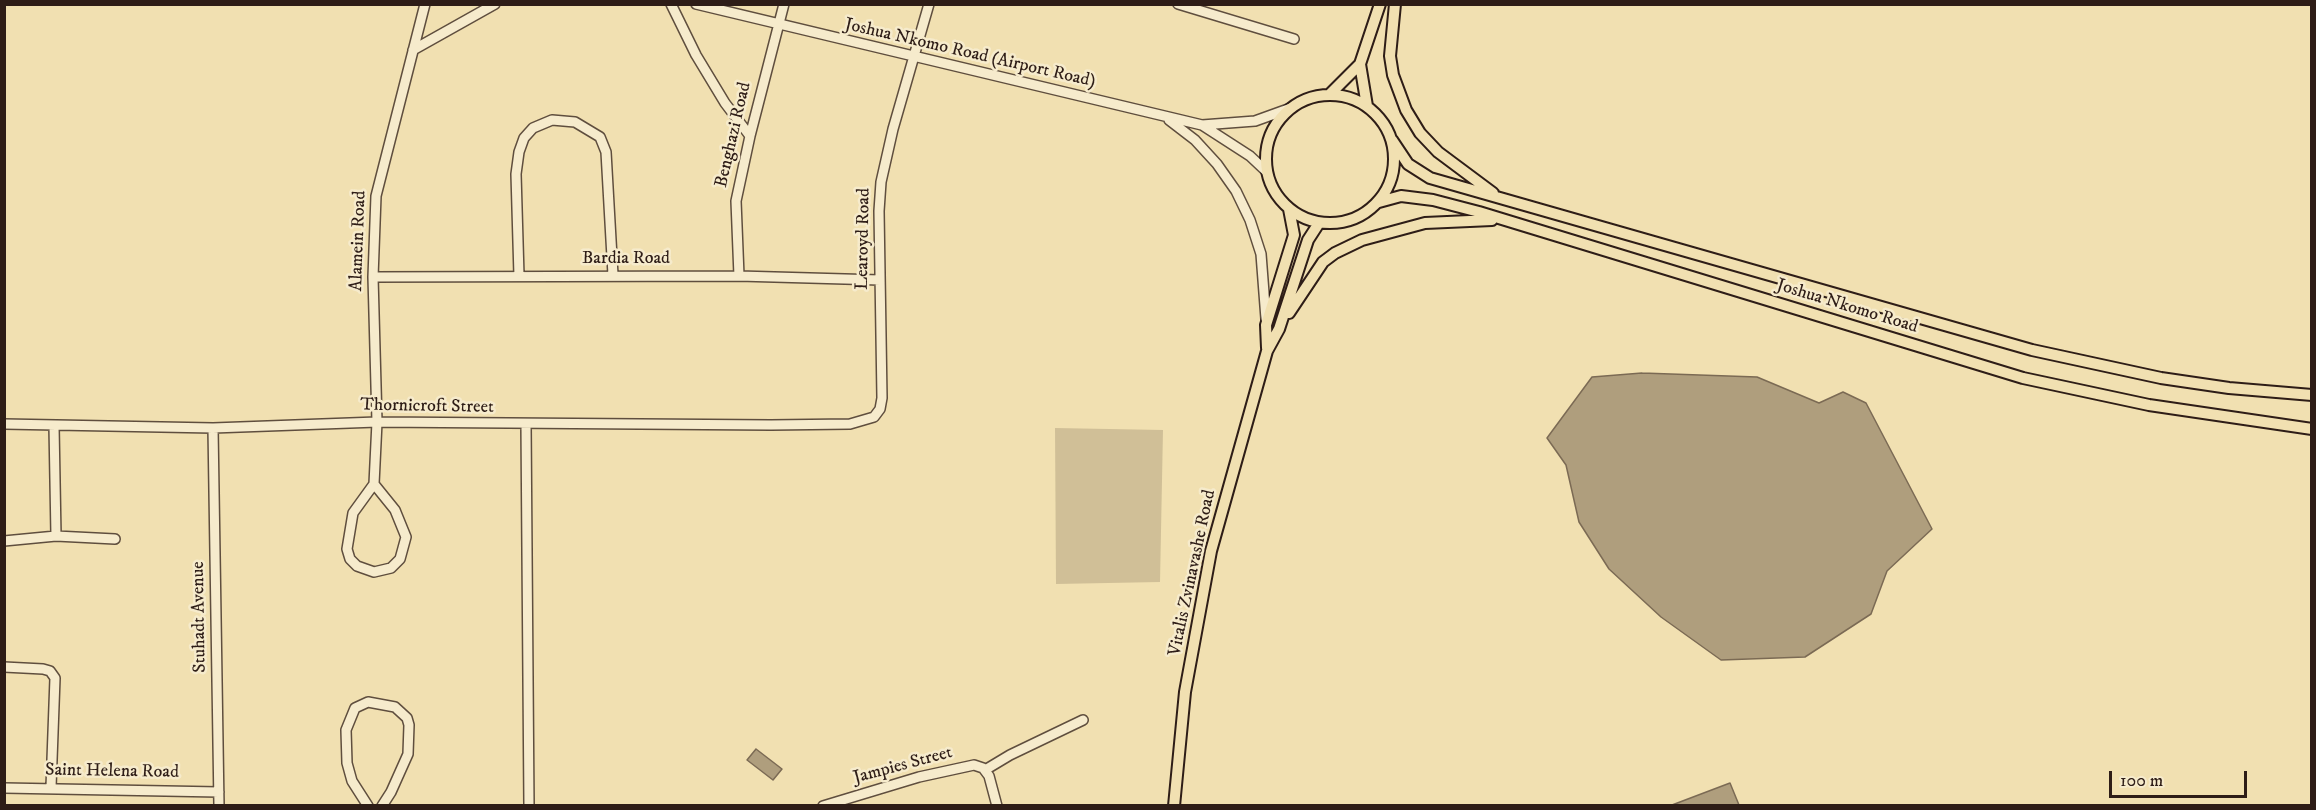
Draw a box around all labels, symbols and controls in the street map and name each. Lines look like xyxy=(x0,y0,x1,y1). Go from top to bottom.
street label: Joshua Nkomo Road (Airport Road) xyxy=(842,15,1098,93)
street label: Benghazi Road xyxy=(711,80,757,190)
street label: Learoyd Road xyxy=(852,188,876,290)
street label: Alamein Road xyxy=(346,190,372,292)
street label: Bardia Road xyxy=(582,248,670,270)
street label: Joshua Nkomo Road xyxy=(1774,275,1920,339)
street label: Thornicroft Street xyxy=(360,395,494,419)
street label: Vitalis Zvinavashe Road xyxy=(1165,488,1221,658)
street label: Stuhadt Avenue xyxy=(188,561,212,673)
street label: Jampies Street xyxy=(851,742,955,790)
scale bar xyxy=(2112,759,2250,797)
street label: Saint Helena Road xyxy=(45,760,179,784)
text: 100 m xyxy=(2120,770,2163,792)

